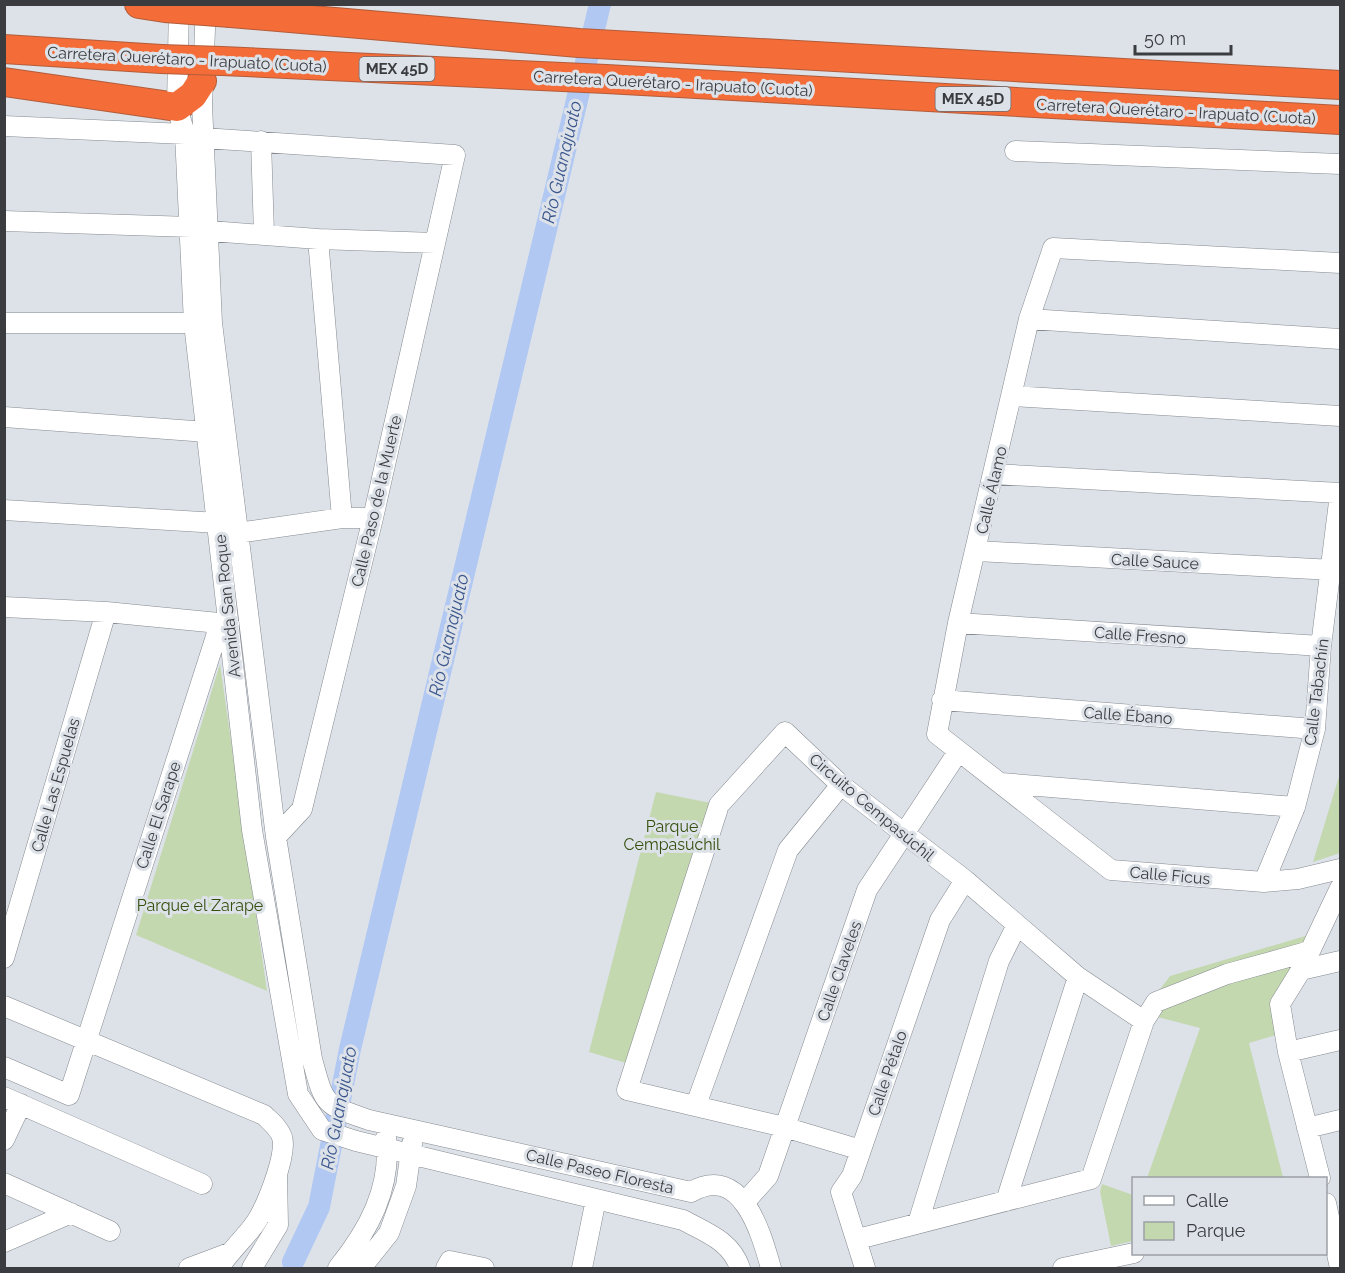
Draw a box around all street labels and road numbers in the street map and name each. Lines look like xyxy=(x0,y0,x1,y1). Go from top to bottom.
street label: Carretera Querétaro - Irapuato (Cuota) xyxy=(47,43,327,76)
road number: MEX 45D xyxy=(360,57,434,81)
street label: Carretera Querétaro - Irapuato (Cuota) xyxy=(533,67,813,100)
road number: MEX 45D xyxy=(936,87,1010,111)
street label: Carretera Querétaro - Irapuato (Cuota) xyxy=(1036,95,1316,128)
street label: Calle Paso de la Muerte xyxy=(347,413,405,589)
street label: Calle Álamo xyxy=(971,444,1011,536)
street label: Avenida San Roque xyxy=(211,533,244,678)
street label: Calle Sauce xyxy=(1111,550,1199,573)
street label: Calle Fresno xyxy=(1093,623,1187,648)
street label: Calle Tabachín xyxy=(1301,637,1332,747)
street label: Calle Ébano xyxy=(1083,702,1173,728)
street label: Calle Las Espuelas xyxy=(27,716,84,854)
street label: Circuito Cempasúchil xyxy=(805,750,939,866)
street label: Calle El Sarape xyxy=(132,759,185,871)
street label: Calle Ficus xyxy=(1129,863,1211,889)
street label: Calle Claveles xyxy=(813,918,866,1024)
street label: Calle Pétalo xyxy=(864,1028,911,1118)
street label: Calle Paseo Floresta xyxy=(524,1145,676,1198)

